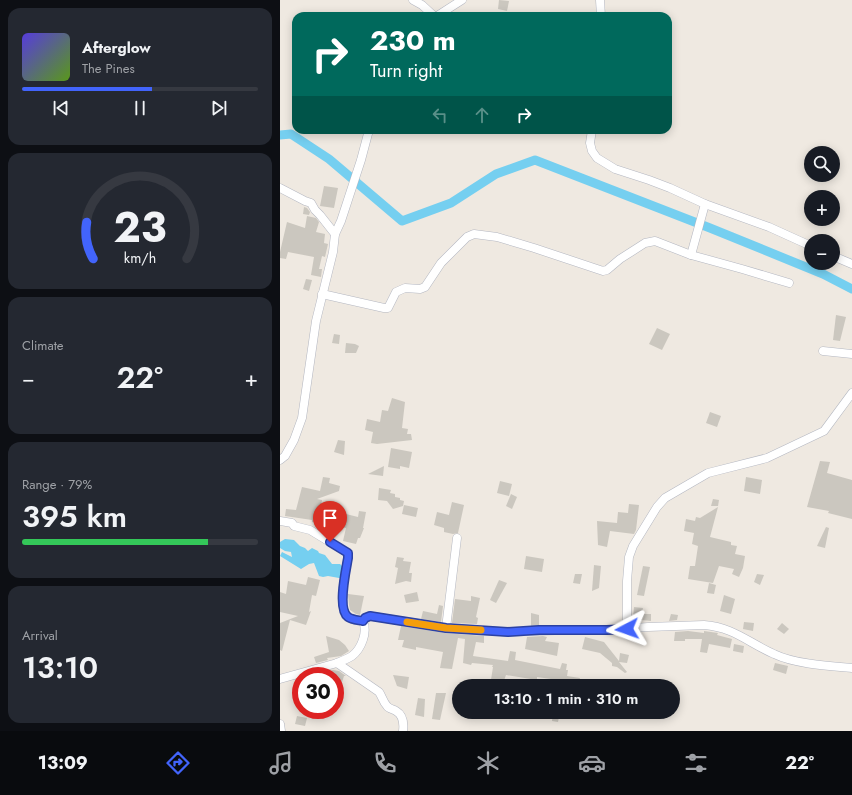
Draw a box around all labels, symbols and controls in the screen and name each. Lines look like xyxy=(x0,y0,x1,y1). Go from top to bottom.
text: 230 m xyxy=(370,20,456,61)
icon: right xyxy=(304,28,356,80)
text: Afterglow xyxy=(82,37,151,59)
text: Turn right xyxy=(370,58,442,84)
text: The Pines xyxy=(82,59,135,78)
icon: previous xyxy=(50,97,72,119)
icon: pause xyxy=(129,97,151,119)
icon: next xyxy=(208,97,230,119)
icon: left xyxy=(429,104,451,126)
icon: ahead xyxy=(471,104,493,126)
icon: right xyxy=(513,104,535,126)
map controls xyxy=(804,146,840,270)
button: search xyxy=(804,146,840,182)
button: + xyxy=(804,190,840,226)
text: 23 xyxy=(113,197,167,258)
button: − xyxy=(804,234,840,270)
text: km/h xyxy=(124,247,156,267)
text: Climate xyxy=(22,336,63,355)
text: 22° xyxy=(116,356,163,399)
text: − xyxy=(22,362,35,394)
text: + xyxy=(244,362,258,394)
text: Range · 79% xyxy=(22,475,92,494)
text: 395 km xyxy=(22,495,127,538)
pin xyxy=(313,501,347,542)
icon: arrive xyxy=(319,507,341,529)
position arrow xyxy=(606,608,648,650)
text: Arrival xyxy=(22,626,58,645)
text: 13:10 xyxy=(22,646,98,689)
speed limit sign: 30 xyxy=(292,667,344,719)
text: 13:10 · 1 min · 310 m xyxy=(494,688,638,710)
icon: directions xyxy=(164,749,192,777)
icon: music xyxy=(267,749,295,777)
icon: phone xyxy=(371,749,399,777)
icon: climate xyxy=(474,749,502,777)
icon: car xyxy=(578,749,606,777)
icon: filters xyxy=(682,749,710,777)
text: 13:09 xyxy=(38,750,88,776)
text: 22° xyxy=(785,750,814,776)

